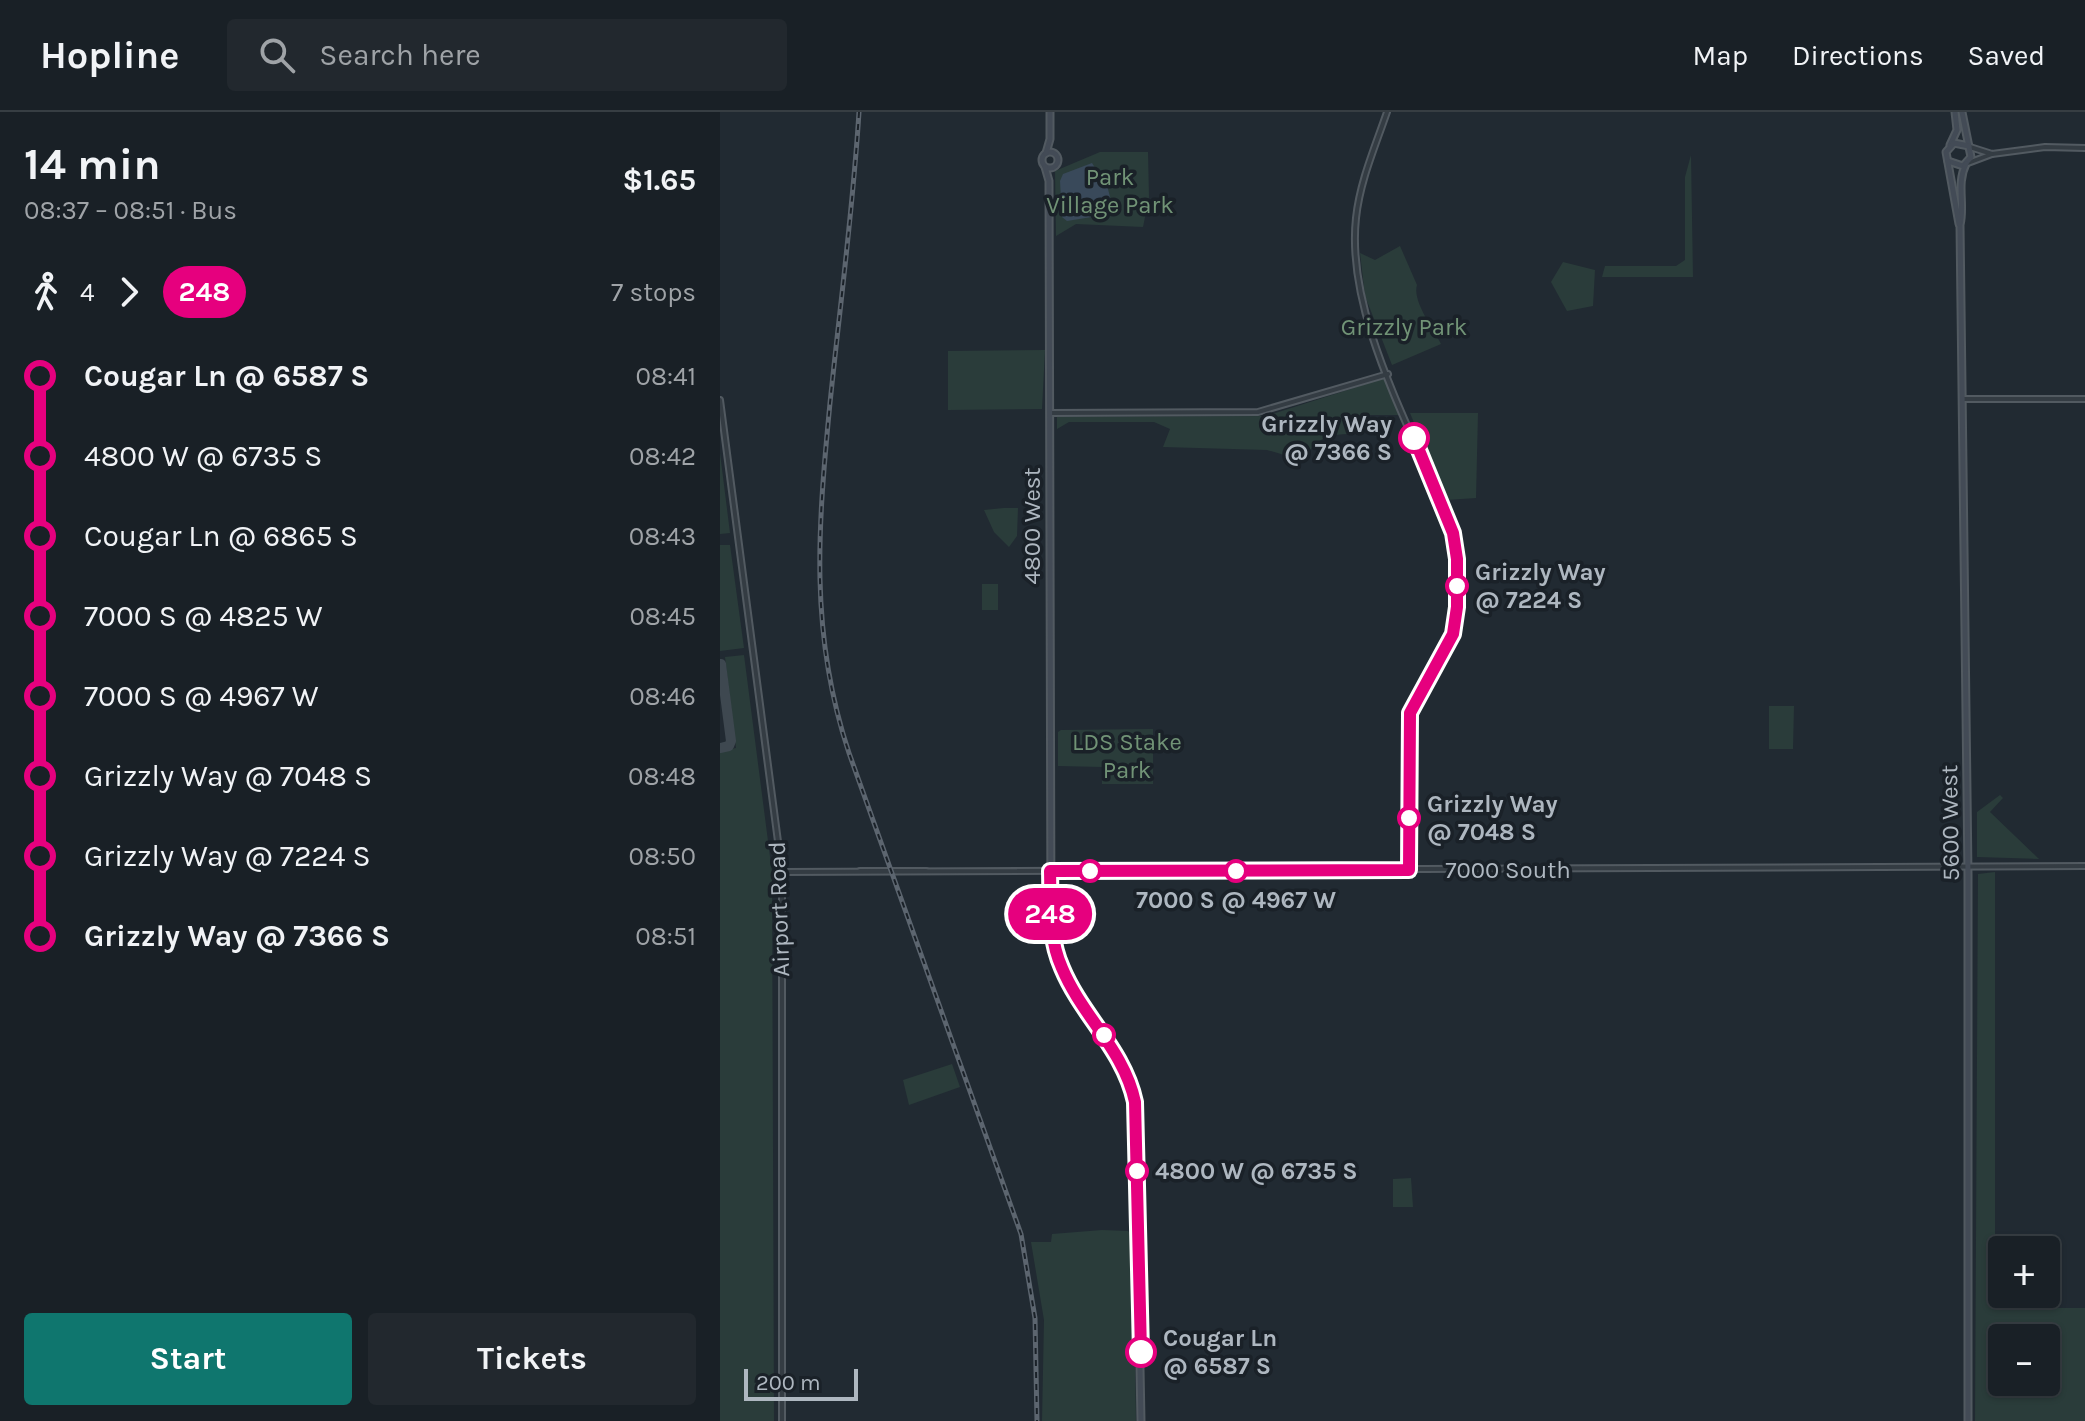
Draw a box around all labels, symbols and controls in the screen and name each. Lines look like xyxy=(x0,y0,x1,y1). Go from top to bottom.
search box xyxy=(227,19,787,91)
text: Hopline xyxy=(40,33,179,78)
icon: search xyxy=(255,33,299,77)
text: Search here xyxy=(319,37,481,73)
text: Map xyxy=(1693,39,1748,72)
text: Directions xyxy=(1792,39,1924,72)
text: Saved xyxy=(1968,39,2045,72)
text: 14 min xyxy=(24,139,161,190)
text: $1.65 xyxy=(623,162,696,198)
park label: Park Village Park xyxy=(1046,163,1174,219)
text: 08:37 – 08:51 · Bus xyxy=(24,195,237,226)
icon: walk xyxy=(24,270,68,314)
icon: forward xyxy=(107,270,151,314)
text: 248 xyxy=(179,275,230,308)
text: 4 xyxy=(80,277,95,308)
text: 7 stops xyxy=(611,277,696,308)
park label: Grizzly Park xyxy=(1341,313,1467,341)
text: Cougar Ln @ 6587 S xyxy=(84,358,369,394)
text: 08:41 xyxy=(635,361,696,392)
place label: Grizzly Way @ 7366 S xyxy=(1261,410,1392,466)
marker: Grizzly Way @ 7366 S xyxy=(1399,423,1429,453)
text: 4800 W @ 6735 S xyxy=(84,438,322,474)
text: 08:42 xyxy=(629,441,696,472)
street label: 4800 West xyxy=(1018,468,1046,585)
text: Cougar Ln @ 6865 S xyxy=(84,518,358,554)
text: 08:43 xyxy=(629,521,696,552)
place label: Grizzly Way @ 7224 S xyxy=(1475,558,1606,614)
marker: Grizzly Way @ 7224 S xyxy=(1446,575,1468,597)
text: 7000 S @ 4825 W xyxy=(84,598,323,634)
text: 08:45 xyxy=(629,601,696,632)
text: 7000 S @ 4967 W xyxy=(84,678,319,714)
text: 08:46 xyxy=(629,681,696,712)
park label: LDS Stake Park xyxy=(1072,728,1182,784)
text: Grizzly Way @ 7048 S xyxy=(84,758,372,794)
text: 08:48 xyxy=(628,761,696,792)
street label: 5600 West xyxy=(1935,765,1965,881)
place label: Grizzly Way @ 7048 S xyxy=(1427,790,1558,846)
marker: Grizzly Way @ 7048 S xyxy=(1398,807,1420,829)
text: Grizzly Way @ 7224 S xyxy=(84,838,371,874)
text: 08:50 xyxy=(628,841,696,872)
street label: Airport Road xyxy=(763,841,795,977)
street label: 7000 South xyxy=(1445,856,1571,884)
unlabelled marker xyxy=(1079,860,1101,882)
marker: 7000 S @ 4967 W xyxy=(1225,860,1247,882)
place label: 7000 S @ 4967 W xyxy=(1136,886,1336,914)
line badge: 248 xyxy=(1004,888,1096,940)
text: 248 xyxy=(1024,897,1076,930)
text: Grizzly Way @ 7366 S xyxy=(84,918,390,954)
text: 08:51 xyxy=(635,921,696,952)
unlabelled marker xyxy=(1093,1024,1115,1046)
place label: 4800 W @ 6735 S xyxy=(1155,1157,1358,1185)
marker: 4800 W @ 6735 S xyxy=(1126,1160,1148,1182)
map controls xyxy=(1988,1236,2060,1396)
button: + xyxy=(1988,1236,2060,1308)
button: Start xyxy=(24,1313,352,1405)
button: Tickets xyxy=(368,1313,696,1405)
place label: Cougar Ln @ 6587 S xyxy=(1163,1324,1277,1380)
button: − xyxy=(1988,1324,2060,1396)
marker: Cougar Ln @ 6587 S xyxy=(1126,1337,1156,1367)
scale bar xyxy=(744,1365,858,1401)
text: 200 m xyxy=(756,1370,821,1396)

